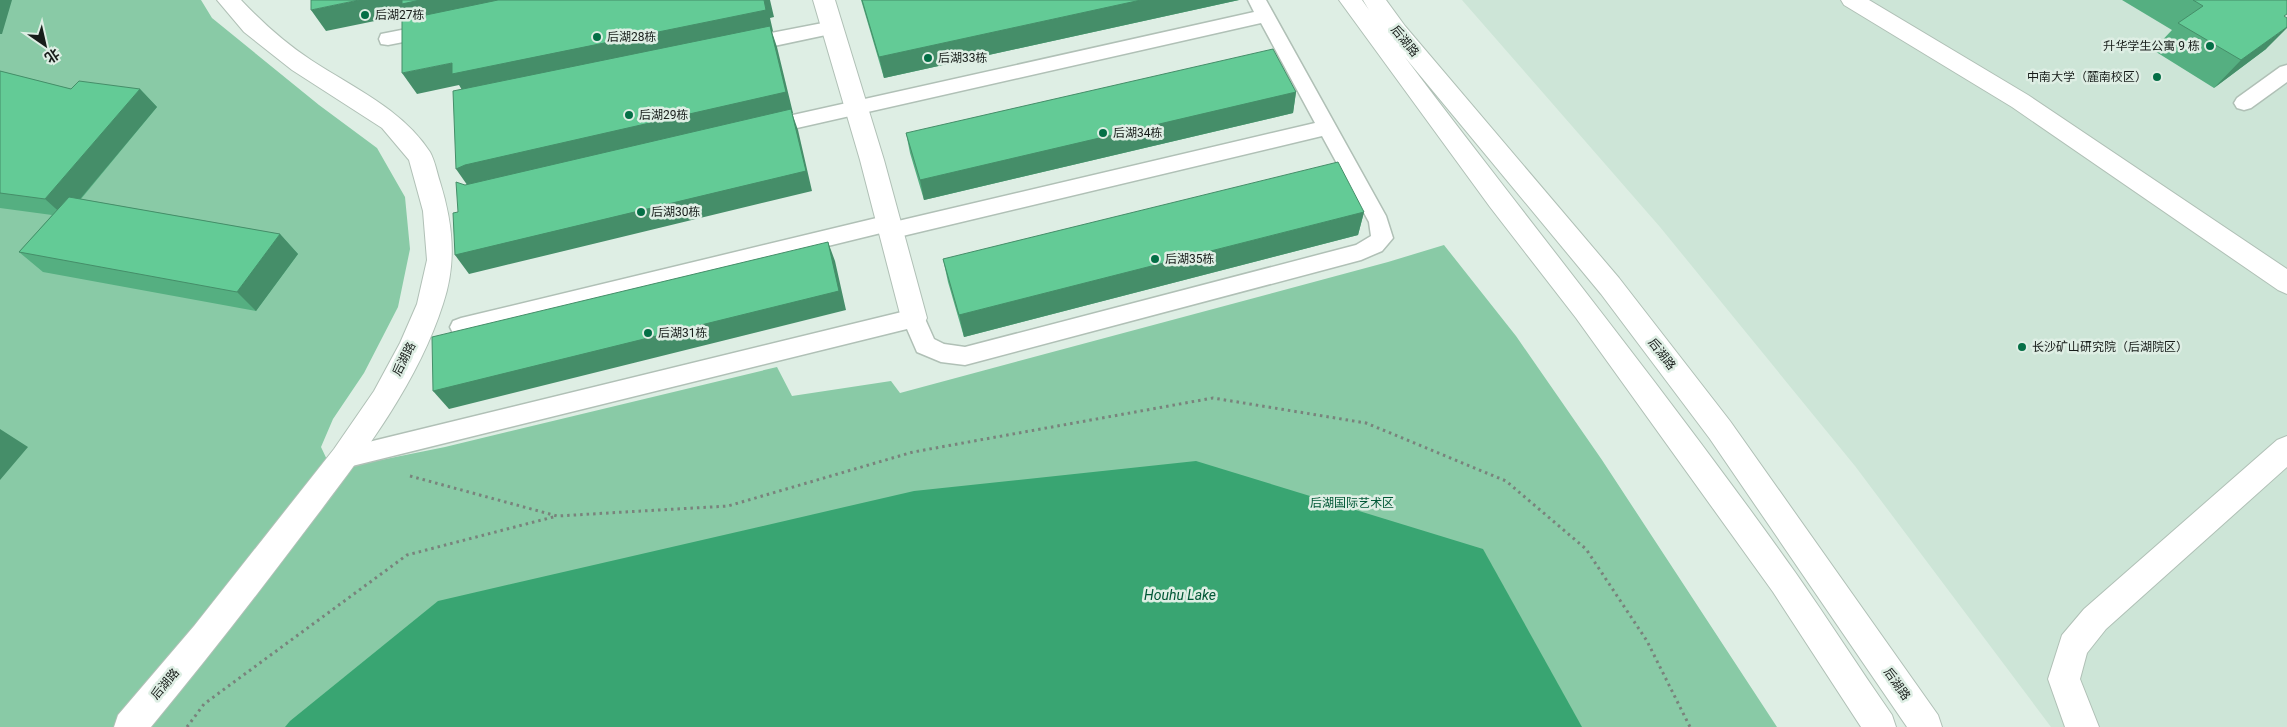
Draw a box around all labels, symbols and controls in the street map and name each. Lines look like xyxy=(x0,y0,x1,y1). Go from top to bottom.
place label: 后湖27栋 xyxy=(375,8,425,22)
marker: 后湖27栋 xyxy=(359,9,371,21)
north arrow xyxy=(20,20,70,70)
street label: 后湖路 xyxy=(1388,23,1422,59)
place label: 后湖28栋 xyxy=(607,30,657,44)
marker: 后湖28栋 xyxy=(591,31,603,43)
place label: 升华学生公寓 9 栋 xyxy=(2103,39,2200,53)
marker: 升华学生公寓 9 栋 xyxy=(2204,40,2216,52)
text: 北 xyxy=(42,45,63,66)
place label: 后湖33栋 xyxy=(938,51,988,65)
marker: 后湖33栋 xyxy=(922,52,934,64)
place label: 中南大学（麓南校区） xyxy=(2027,70,2147,84)
marker: 中南大学（麓南校区） xyxy=(2151,71,2163,83)
place label: 后湖29栋 xyxy=(639,108,689,122)
marker: 后湖29栋 xyxy=(623,109,635,121)
place label: 后湖34栋 xyxy=(1113,126,1163,140)
marker: 后湖34栋 xyxy=(1097,127,1109,139)
place label: 后湖30栋 xyxy=(651,205,701,219)
marker: 后湖30栋 xyxy=(635,206,647,218)
place label: 后湖35栋 xyxy=(1165,252,1215,266)
marker: 后湖35栋 xyxy=(1149,253,1161,265)
place label: 后湖31栋 xyxy=(658,326,708,340)
marker: 后湖31栋 xyxy=(642,327,654,339)
street label: 后湖路 xyxy=(1645,336,1679,372)
street label: 后湖路 xyxy=(390,340,418,378)
place label: 长沙矿山研究院（后湖院区） xyxy=(2032,340,2188,354)
marker: 长沙矿山研究院（后湖院区） xyxy=(2016,341,2028,353)
park label: 后湖国际艺术区 xyxy=(1310,496,1394,510)
water label: Houhu Lake xyxy=(1144,587,1216,603)
street label: 后湖路 xyxy=(1881,665,1913,703)
street label: 后湖路 xyxy=(148,666,182,702)

